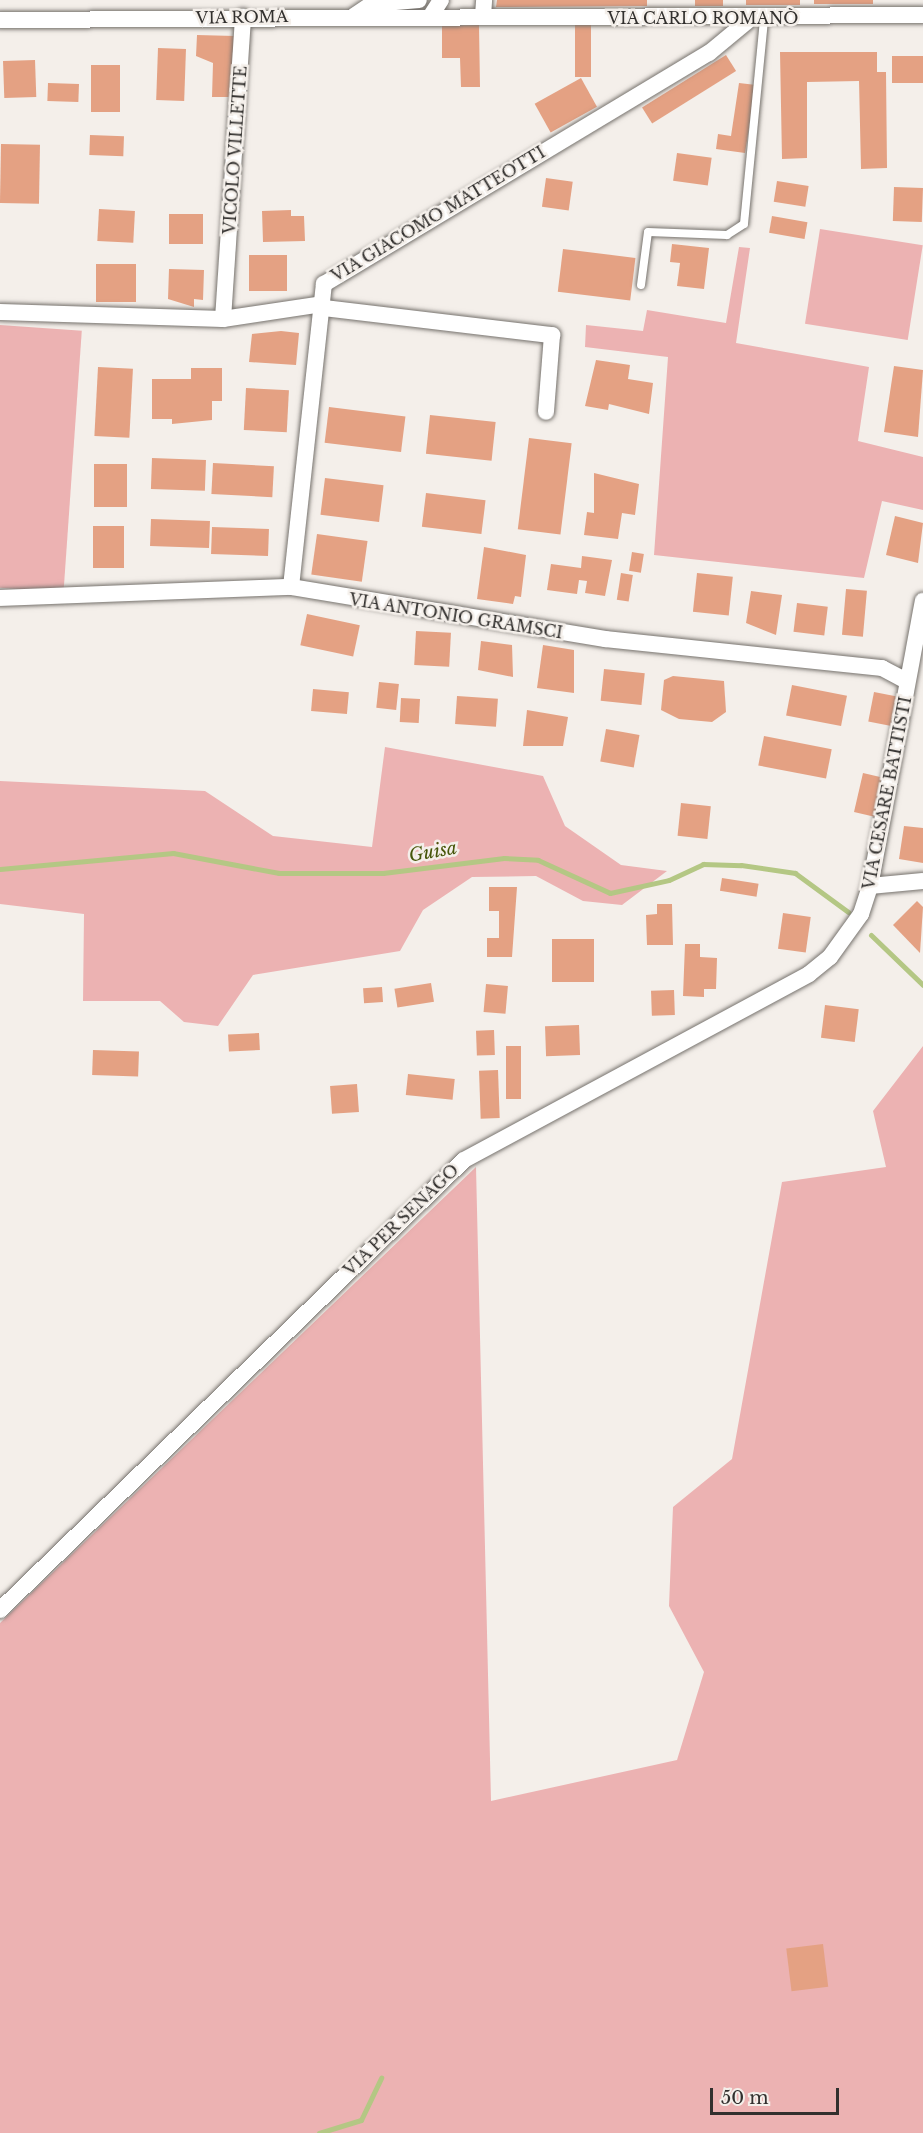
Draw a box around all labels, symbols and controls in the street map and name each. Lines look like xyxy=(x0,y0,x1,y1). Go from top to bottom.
street label: VIA ROMA xyxy=(195,7,289,27)
street label: VIA CARLO ROMANÒ xyxy=(607,8,799,28)
street label: VICOLO VILLETTE xyxy=(220,65,250,235)
street label: VIA GIACOMO MATTEOTTI xyxy=(327,142,549,286)
street label: VIA ANTONIO GRAMSCI xyxy=(347,590,565,642)
street label: VIA CESARE BATTISTI xyxy=(859,694,915,892)
water label: Guisa xyxy=(407,837,459,867)
street label: VIA PER SENAGO xyxy=(339,1160,463,1280)
scale bar xyxy=(713,2076,842,2114)
text: 50 m xyxy=(721,2087,769,2109)

